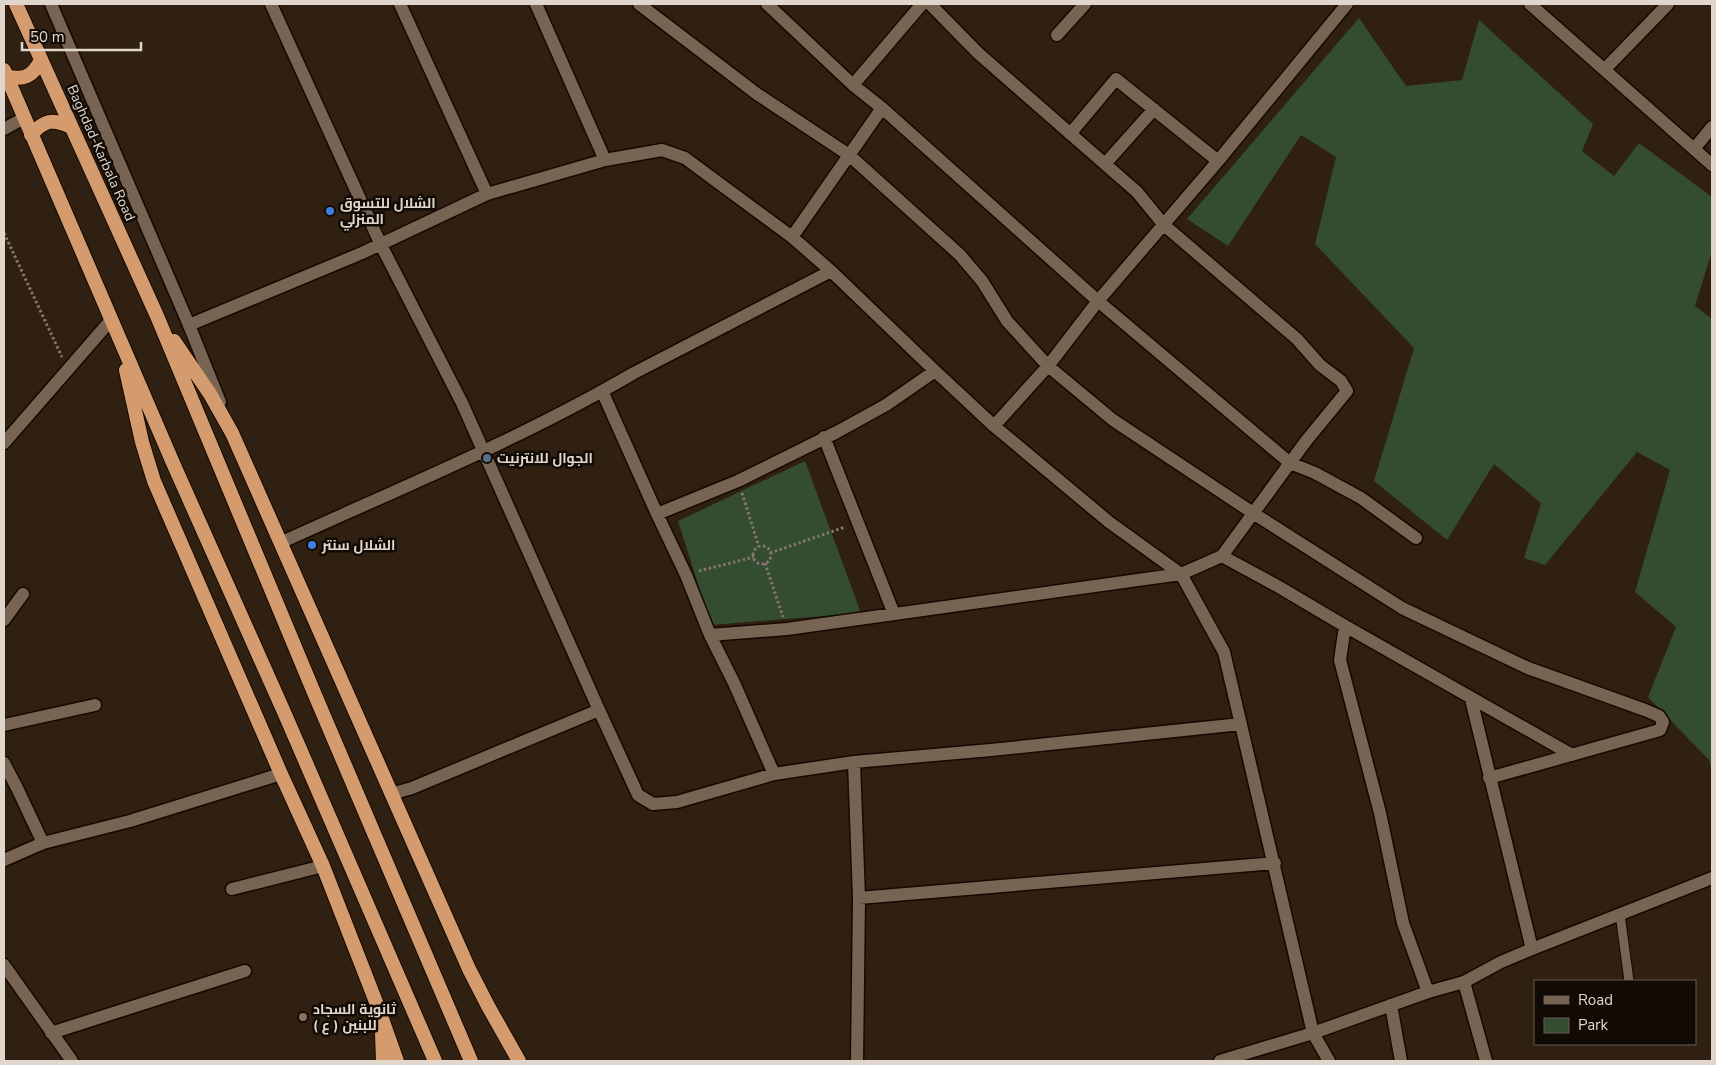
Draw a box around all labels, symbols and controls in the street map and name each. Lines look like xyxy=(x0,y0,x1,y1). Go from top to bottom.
scale bar xyxy=(22,20,141,52)
text: 50 m xyxy=(30,27,65,47)
street label: Baghdad-Karbala Road xyxy=(62,82,140,224)
place label: الشلال للتسوق المنزلي xyxy=(340,194,436,231)
marker: الشلال للتسوق المنزلي xyxy=(324,205,336,217)
place label: الجوال للانترنيت xyxy=(497,449,593,468)
marker: الجوال للانترنيت xyxy=(481,452,493,464)
place label: الشلال سنتر xyxy=(321,536,395,555)
marker: الشلال سنتر xyxy=(306,539,318,551)
legend xyxy=(1534,980,1696,1045)
text: Road xyxy=(1578,990,1613,1010)
place label: ثانوية السجاد ( ع ) للبنين xyxy=(313,1000,397,1035)
marker: ثانوية السجاد ( ع ) للبنين xyxy=(297,1011,309,1023)
text: Park xyxy=(1578,1015,1608,1035)

